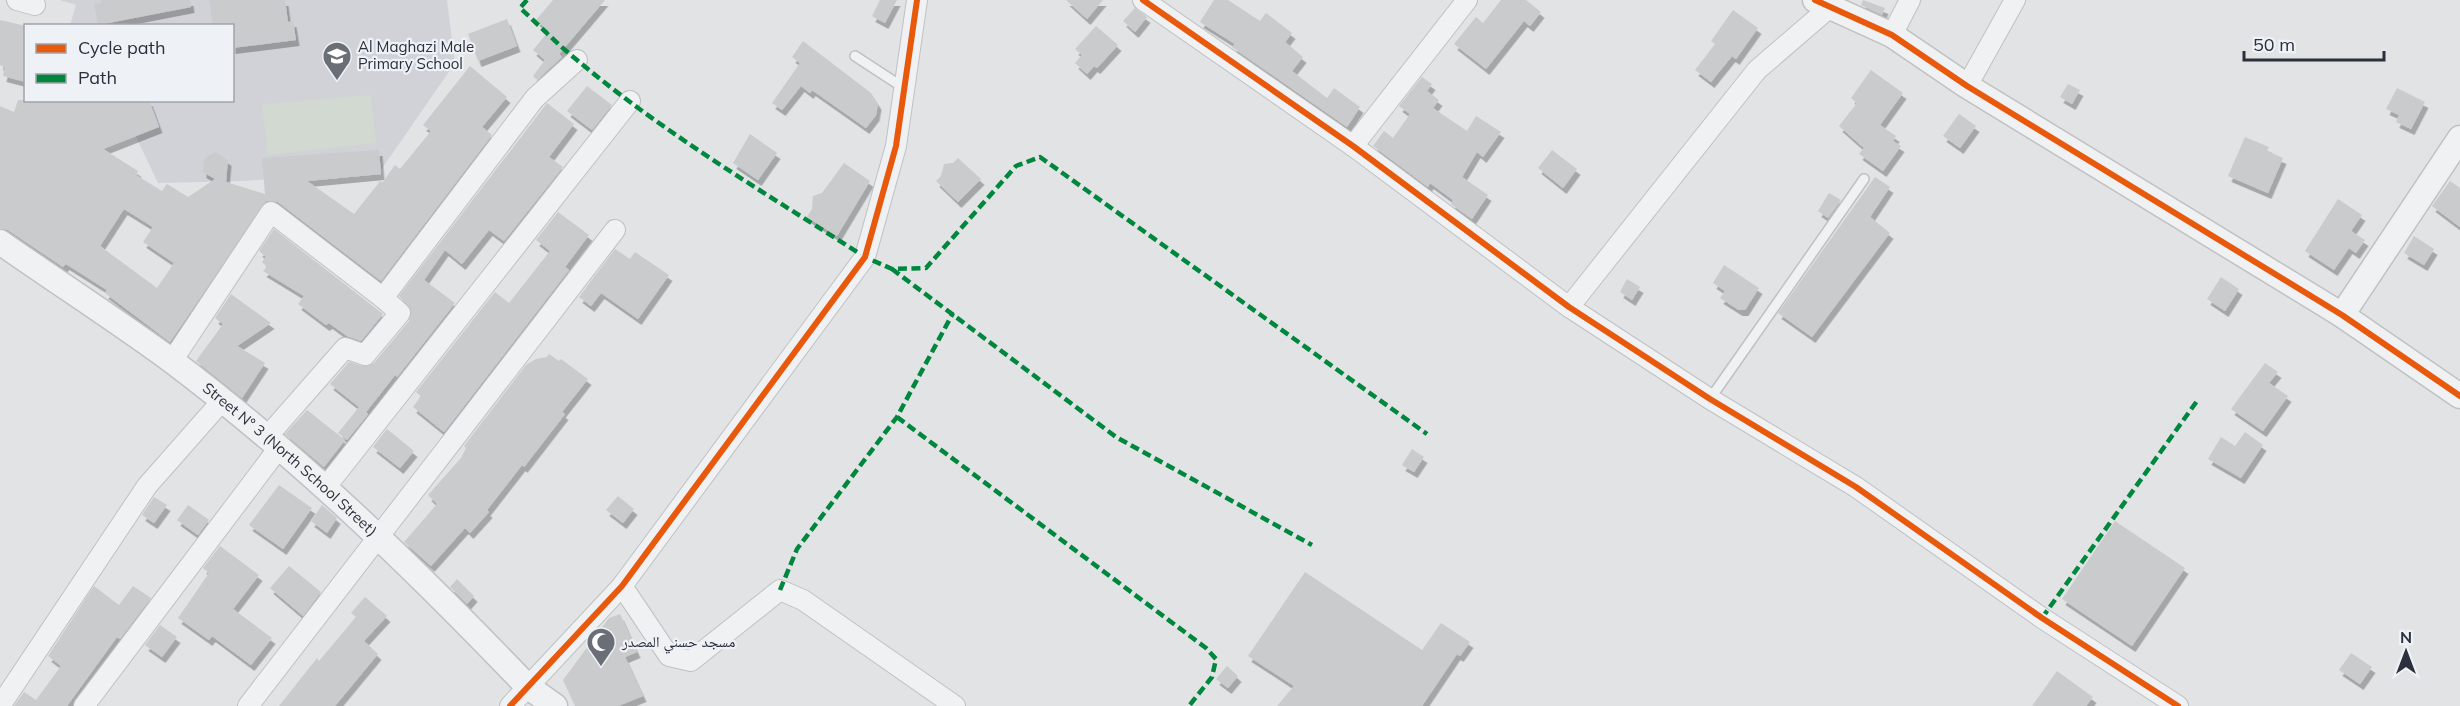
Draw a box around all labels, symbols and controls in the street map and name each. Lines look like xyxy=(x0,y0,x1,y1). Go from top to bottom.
legend xyxy=(24,24,234,102)
scale bar xyxy=(2244,24,2384,62)
text: 50 m xyxy=(2253,33,2295,56)
text: Cycle path xyxy=(78,36,165,59)
place label: Al Maghazi Male Primary School xyxy=(358,37,474,73)
school or university icon: Al Maghazi Male Primary School xyxy=(321,40,353,82)
text: Path xyxy=(78,66,117,89)
street label: Street N° 3 (North School Street) xyxy=(199,378,382,540)
north arrow xyxy=(2376,622,2436,682)
mosque icon: مسجد حسني المصدر xyxy=(585,626,617,668)
text: N xyxy=(2400,627,2412,647)
place label: مسجد حسني المصدر xyxy=(621,632,736,654)

